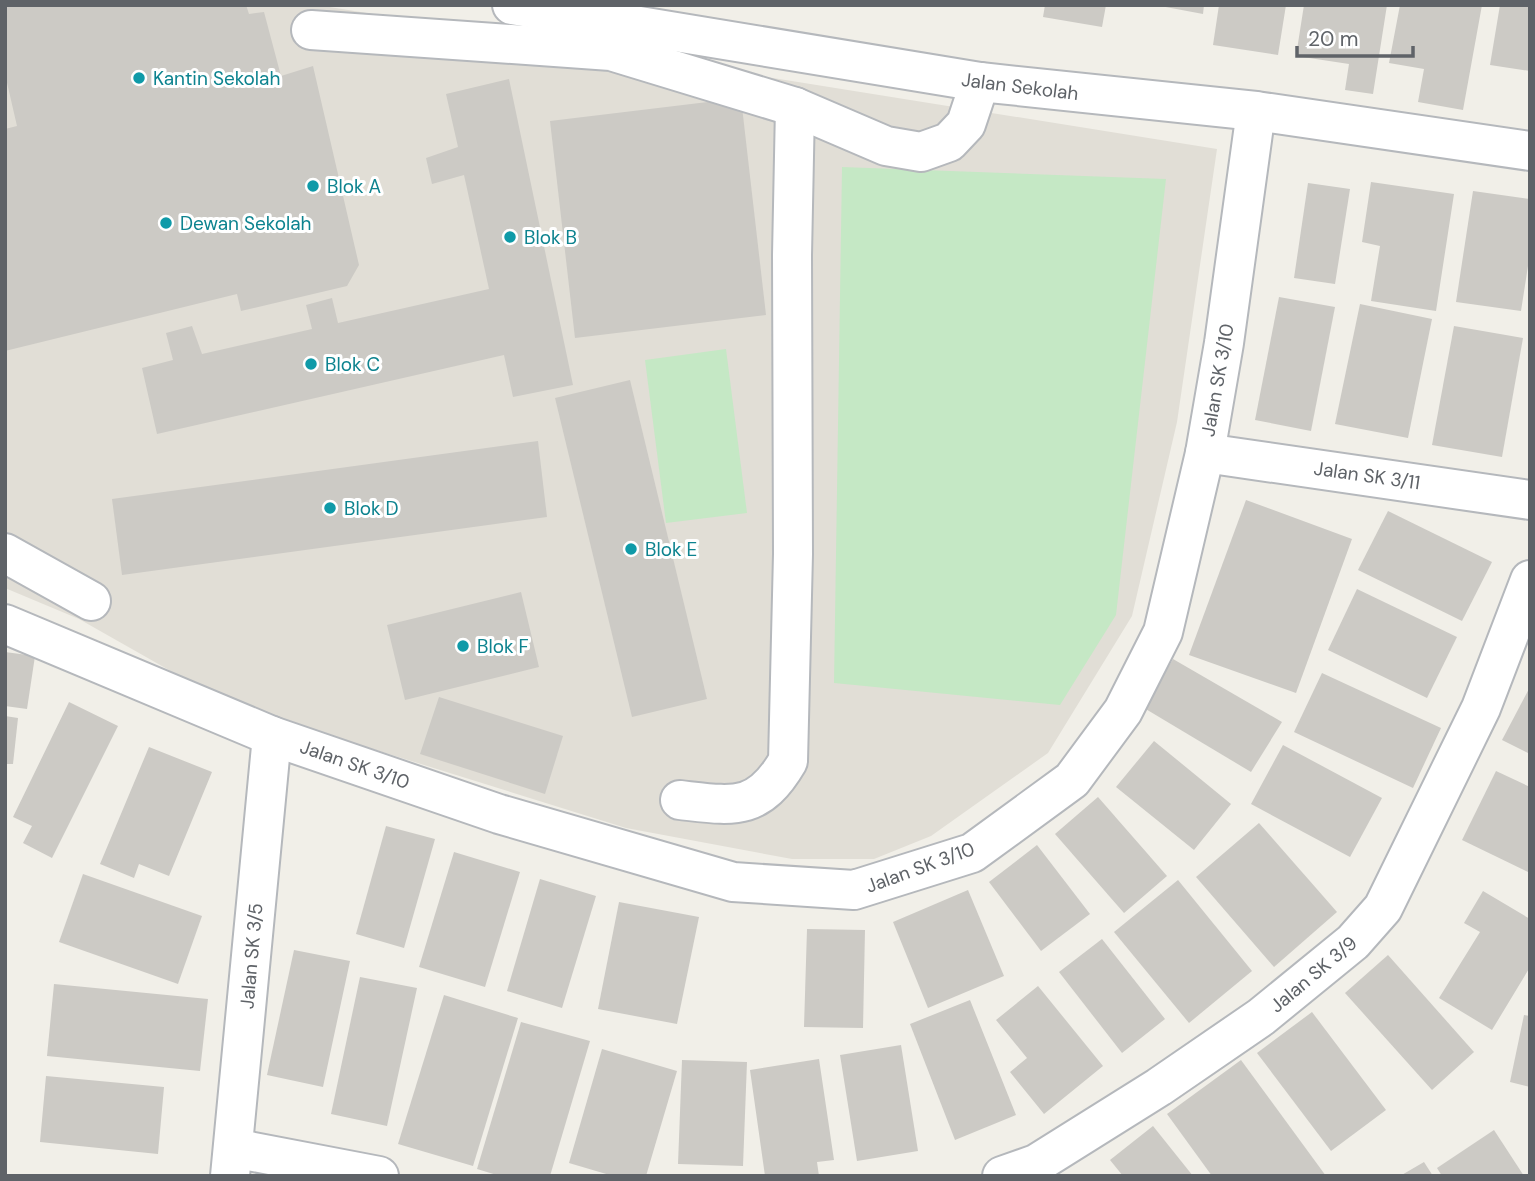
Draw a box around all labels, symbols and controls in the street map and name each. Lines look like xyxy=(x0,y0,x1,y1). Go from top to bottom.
scale bar xyxy=(1297,14,1412,58)
text: 20 m xyxy=(1308,25,1359,53)
place label: Kantin Sekolah xyxy=(153,66,280,91)
street label: Jalan Sekolah xyxy=(960,67,1080,106)
marker: Kantin Sekolah xyxy=(131,70,147,86)
place label: Blok A xyxy=(327,174,382,199)
marker: Blok A xyxy=(305,178,321,194)
place label: Dewan Sekolah xyxy=(180,211,311,236)
marker: Dewan Sekolah xyxy=(158,215,174,231)
place label: Blok B xyxy=(524,225,577,250)
marker: Blok B xyxy=(502,229,518,245)
street label: Jalan SK 3/10 xyxy=(1195,322,1240,439)
place label: Blok C xyxy=(325,352,380,377)
marker: Blok C xyxy=(303,356,319,372)
street label: Jalan SK 3/11 xyxy=(1312,456,1422,495)
place label: Blok D xyxy=(344,496,399,521)
marker: Blok D xyxy=(322,500,338,516)
place label: Blok E xyxy=(645,537,697,562)
marker: Blok E xyxy=(623,541,639,557)
place label: Blok F xyxy=(477,634,529,659)
marker: Blok F xyxy=(455,638,471,654)
street label: Jalan SK 3/10 xyxy=(297,734,413,795)
street label: Jalan SK 3/10 xyxy=(862,836,978,899)
street label: Jalan SK 3/5 xyxy=(234,902,269,1010)
street label: Jalan SK 3/9 xyxy=(1264,931,1362,1018)

